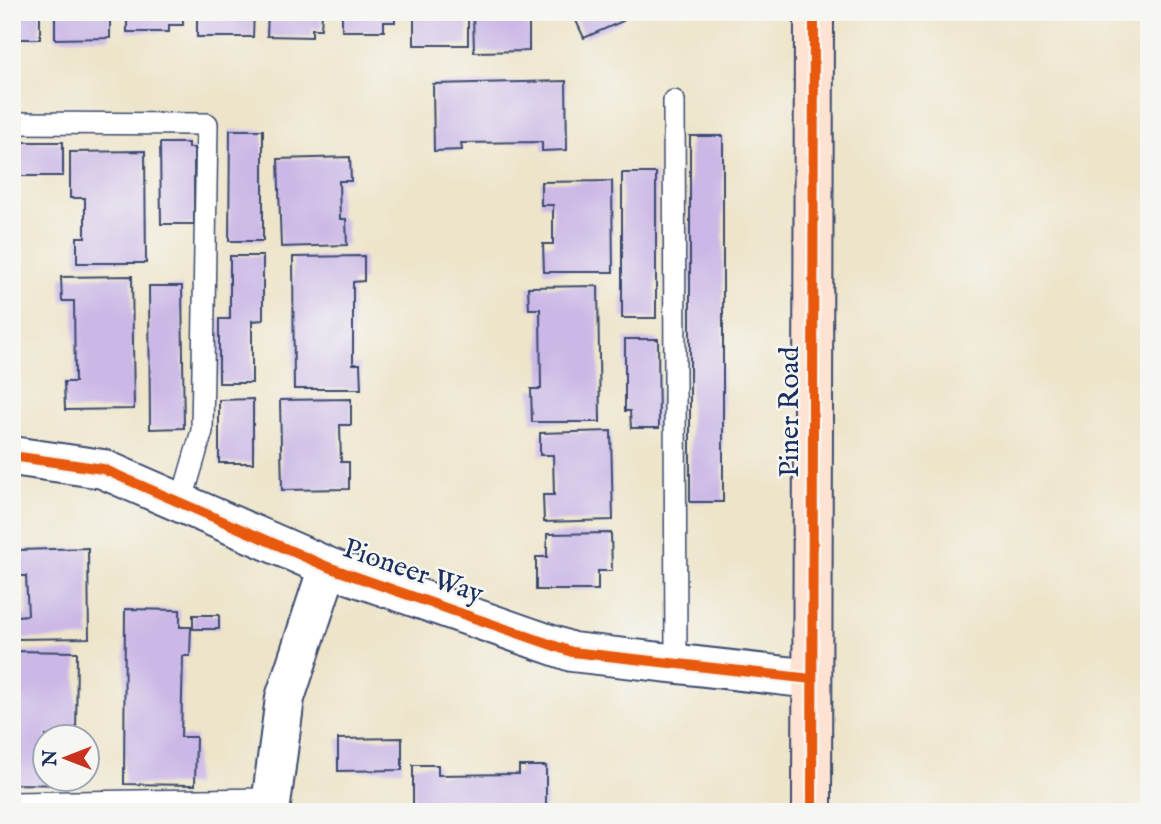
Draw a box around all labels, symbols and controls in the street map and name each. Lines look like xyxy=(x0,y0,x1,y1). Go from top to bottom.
street label: Piner Road xyxy=(773,346,808,478)
street label: Pioneer Way xyxy=(338,532,488,612)
north arrow xyxy=(32,722,102,792)
text: N xyxy=(39,749,63,767)

